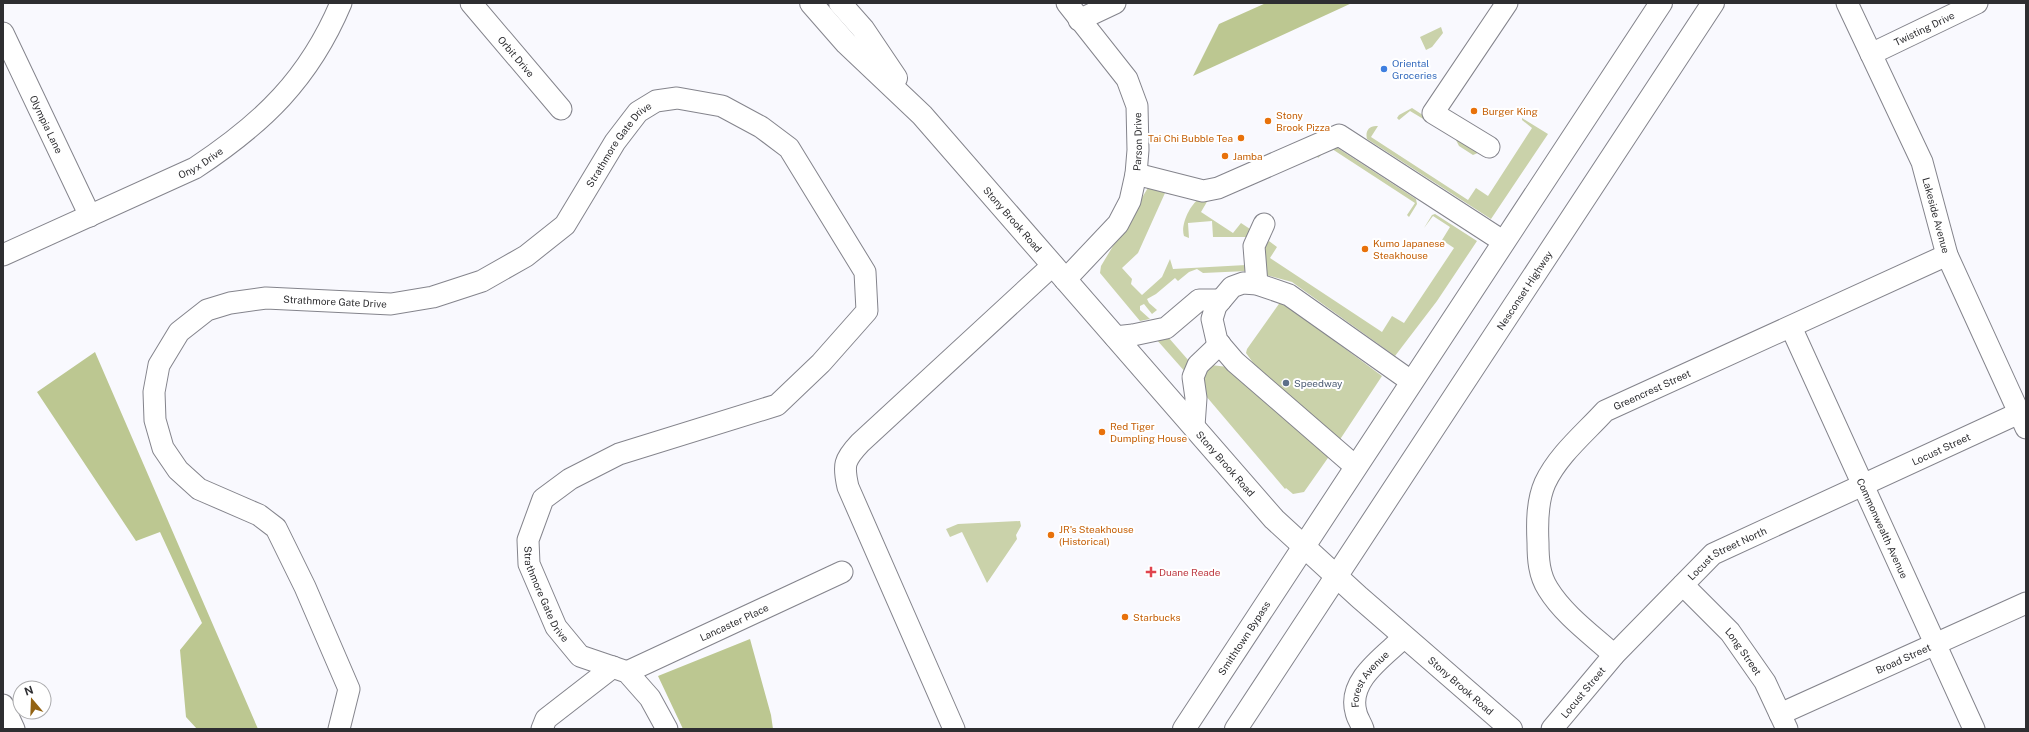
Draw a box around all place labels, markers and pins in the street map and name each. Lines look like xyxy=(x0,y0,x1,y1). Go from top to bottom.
place label: Oriental Groceries xyxy=(1392,57,1437,81)
marker: Oriental Groceries xyxy=(1379,64,1389,74)
place label: Burger King xyxy=(1482,105,1538,117)
marker: Burger King xyxy=(1469,106,1479,116)
place label: Stony Brook Pizza xyxy=(1276,109,1330,133)
marker: Stony Brook Pizza xyxy=(1263,116,1273,126)
place label: Tai Chi Bubble Tea xyxy=(1148,132,1233,144)
marker: Tai Chi Bubble Tea xyxy=(1236,133,1246,143)
place label: Jamba xyxy=(1233,150,1263,162)
marker: Jamba xyxy=(1220,151,1230,161)
place label: Kumo Japanese Steakhouse xyxy=(1373,237,1445,261)
marker: Kumo Japanese Steakhouse xyxy=(1360,244,1370,254)
place label: Speedway xyxy=(1294,377,1343,389)
marker: Speedway xyxy=(1281,378,1291,388)
place label: Red Tiger Dumpling House xyxy=(1110,420,1187,444)
marker: Red Tiger Dumpling House xyxy=(1097,427,1107,437)
place label: JR's Steakhouse (Historical) xyxy=(1059,523,1134,547)
marker: JR's Steakhouse (Historical) xyxy=(1046,530,1056,540)
place label: Duane Reade xyxy=(1159,566,1221,578)
marker: Duane Reade xyxy=(1146,567,1156,577)
place label: Starbucks xyxy=(1133,611,1180,623)
marker: Starbucks xyxy=(1120,612,1130,622)

